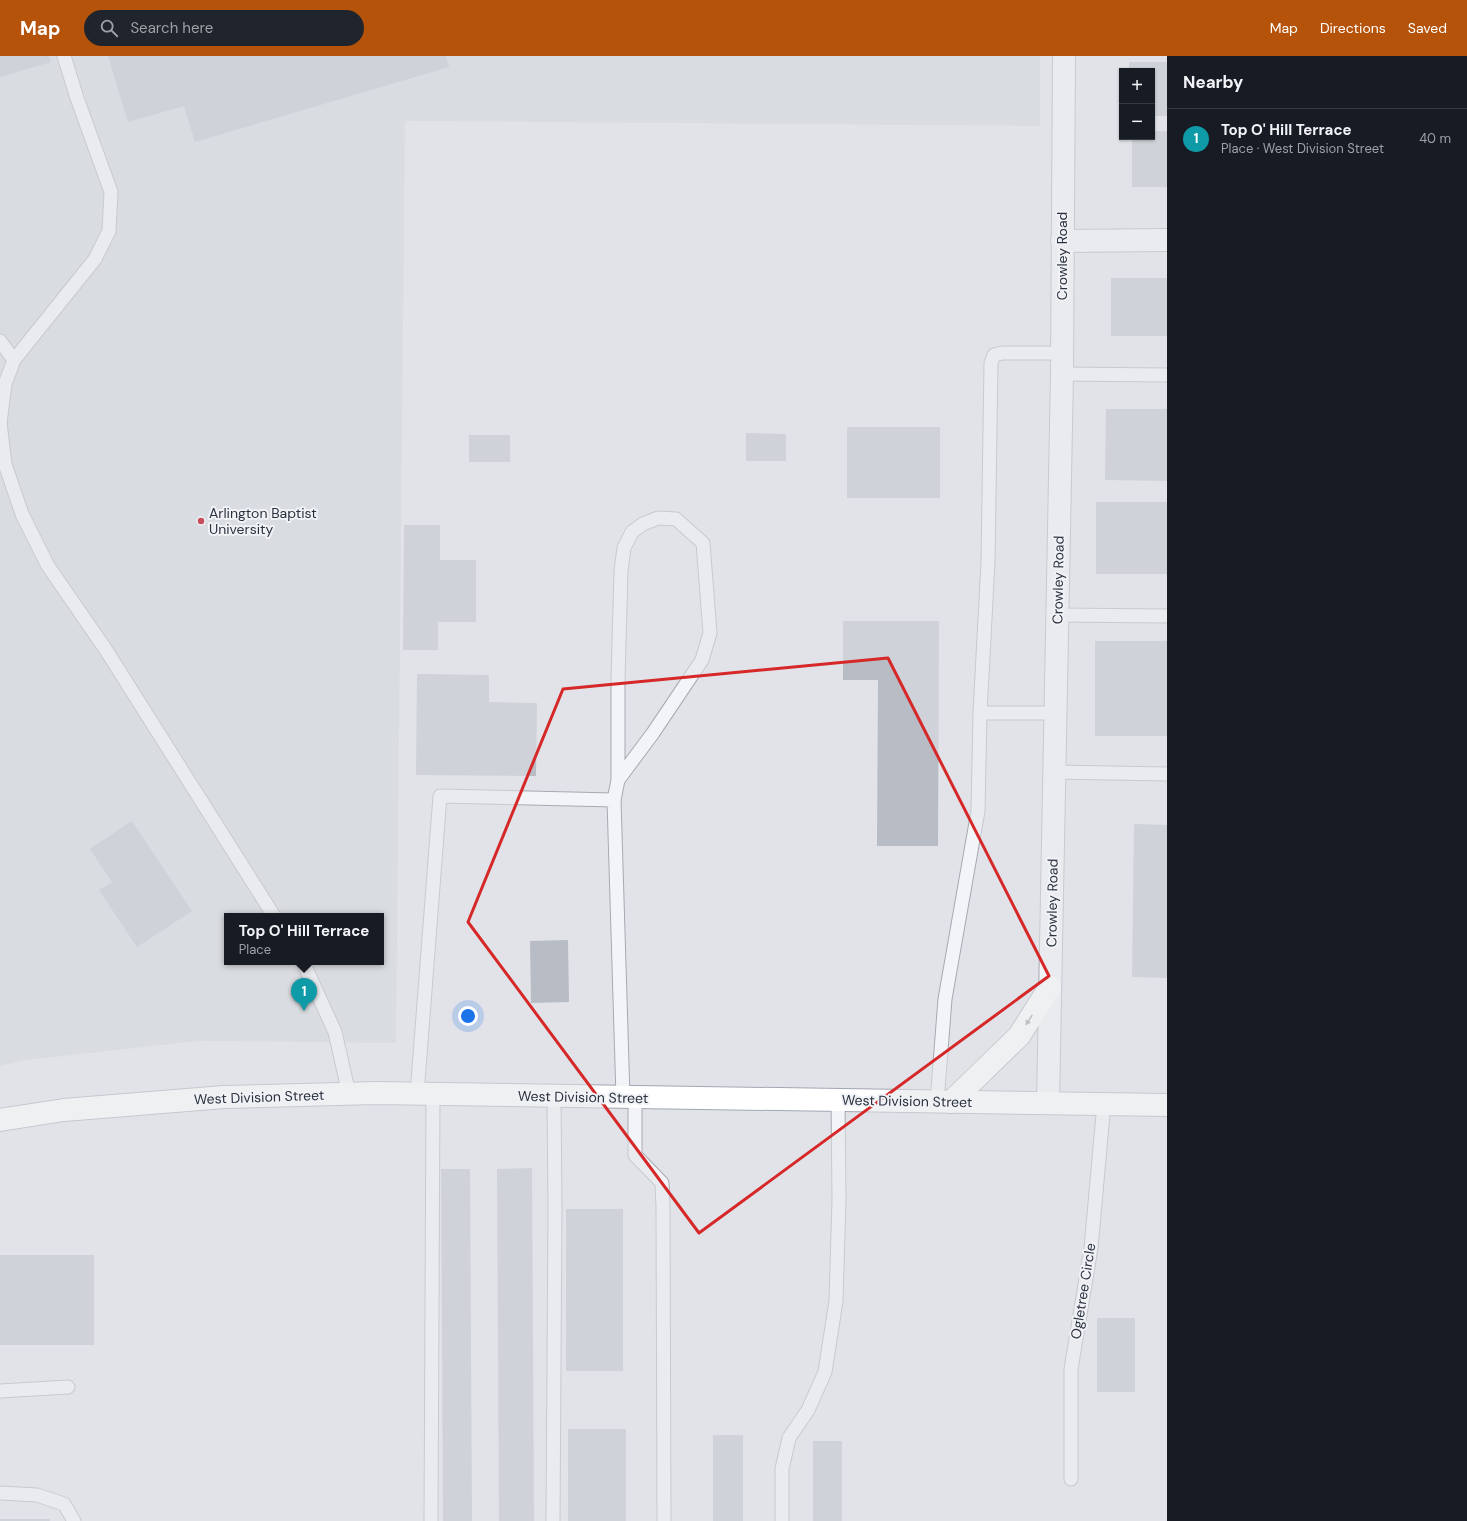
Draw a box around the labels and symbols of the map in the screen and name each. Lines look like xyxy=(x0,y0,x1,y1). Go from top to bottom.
street label: Crowley Road xyxy=(1053,212,1071,300)
place label: Arlington Baptist University xyxy=(209,504,317,538)
marker: Arlington Baptist University xyxy=(196,516,206,526)
street label: Crowley Road xyxy=(1048,536,1068,624)
street label: Crowley Road xyxy=(1042,859,1062,947)
pin: 1 xyxy=(291,978,317,1011)
your location xyxy=(458,1006,478,1026)
one-way arrow xyxy=(1025,1014,1032,1026)
street label: West Division Street xyxy=(193,1086,325,1108)
street label: West Division Street xyxy=(518,1087,648,1107)
street label: West Division Street xyxy=(842,1091,972,1111)
street label: Ogletree Circle xyxy=(1067,1242,1099,1340)

